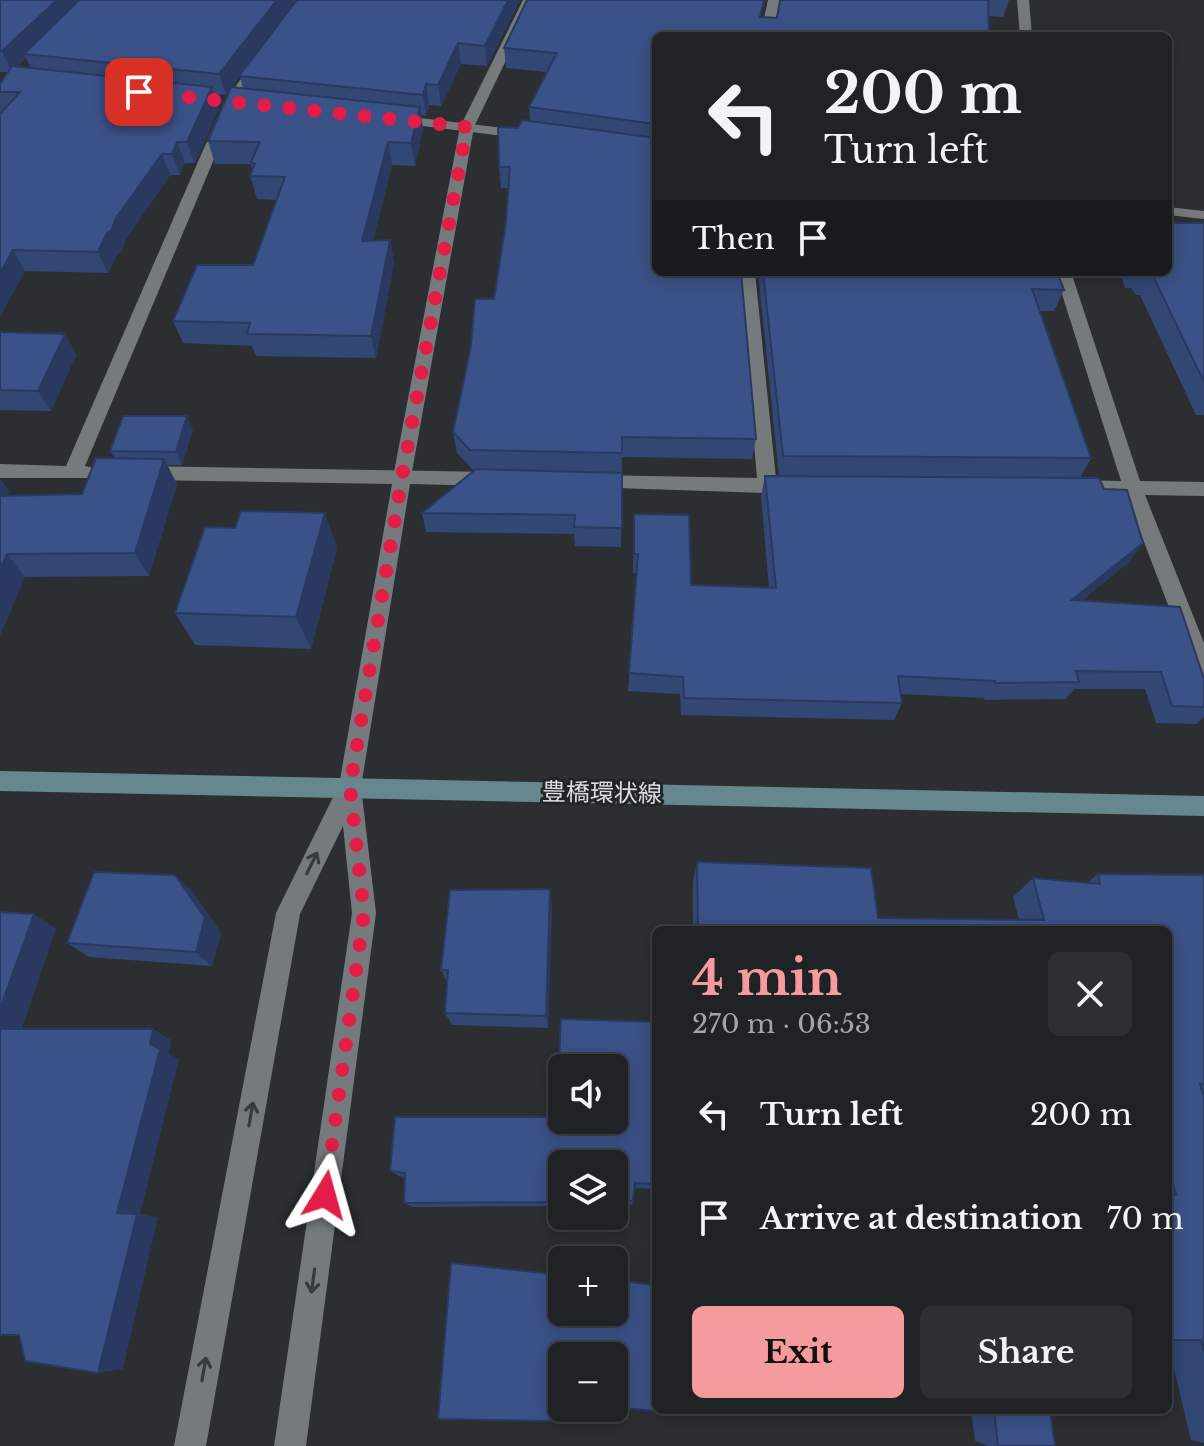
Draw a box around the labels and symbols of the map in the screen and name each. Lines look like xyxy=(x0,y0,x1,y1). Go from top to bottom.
pin xyxy=(105,58,173,126)
street label: 豊橋環状線 xyxy=(542,777,662,808)
one-way arrow xyxy=(305,851,321,875)
one-way arrow xyxy=(244,1101,259,1127)
position arrow xyxy=(283,1153,367,1237)
one-way arrow xyxy=(305,1267,320,1293)
one-way arrow xyxy=(197,1357,212,1383)

